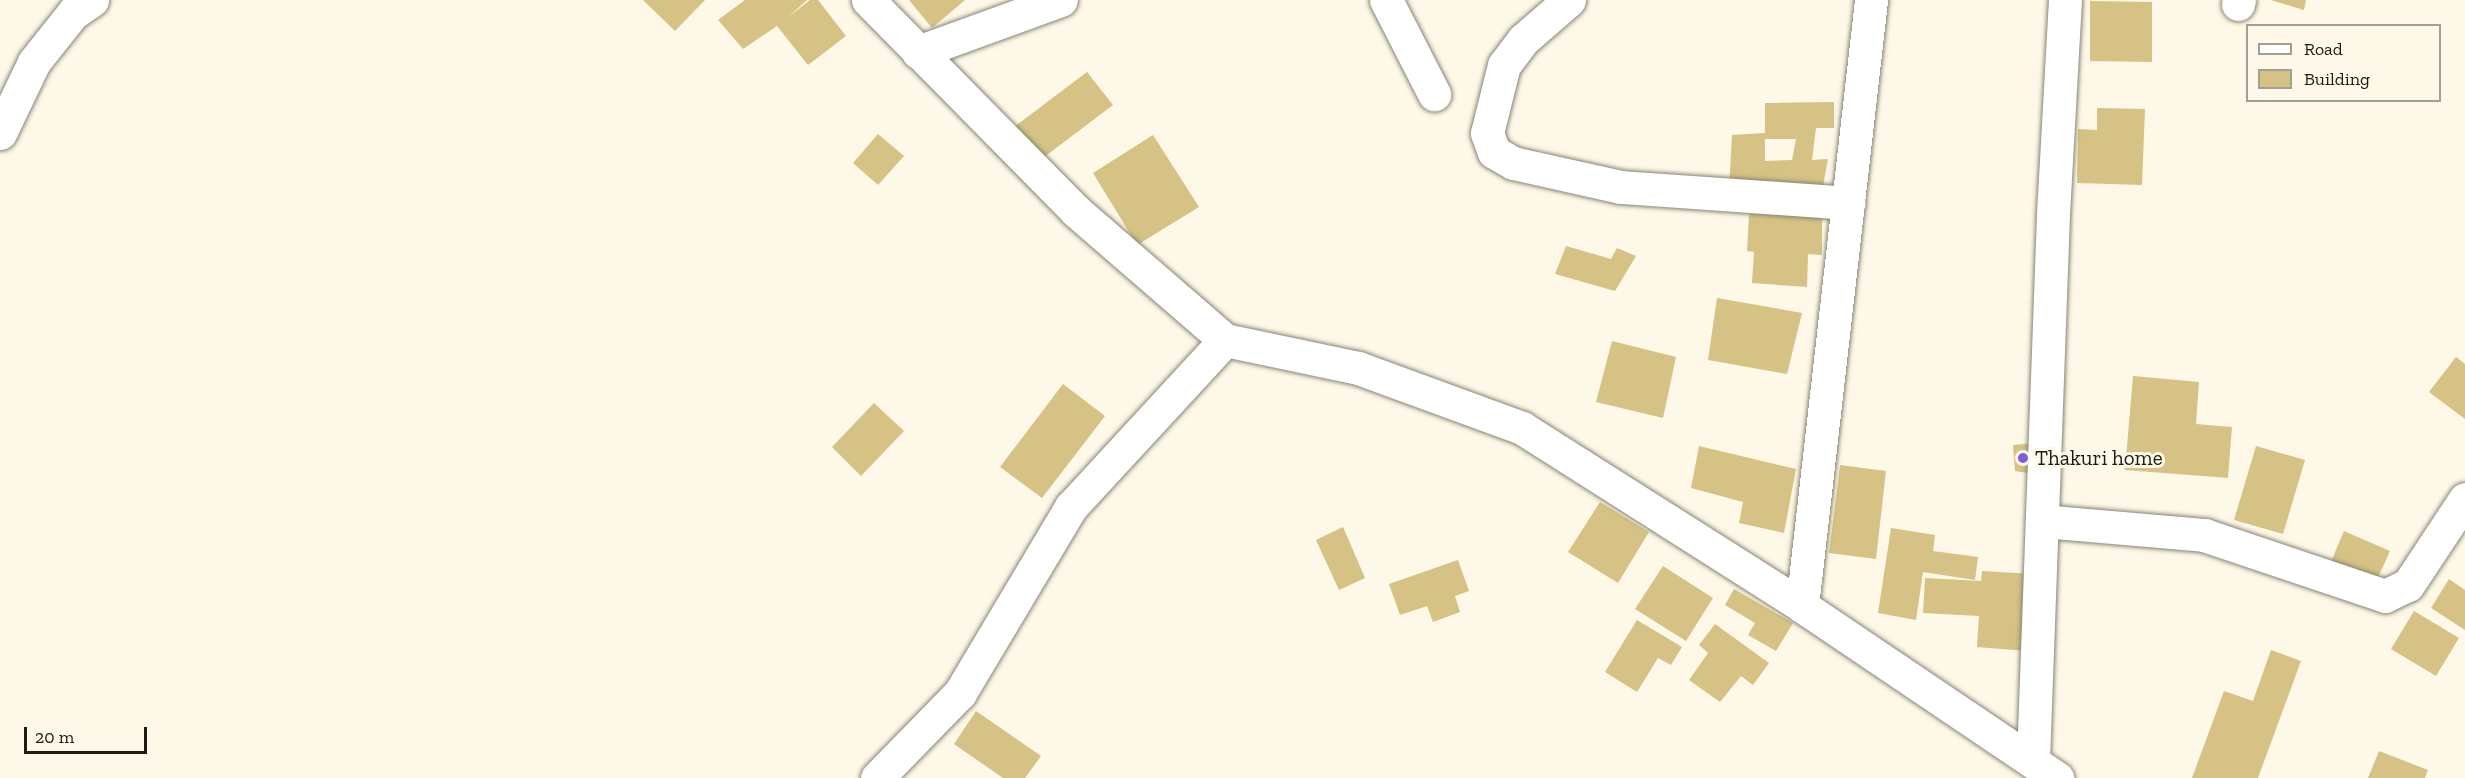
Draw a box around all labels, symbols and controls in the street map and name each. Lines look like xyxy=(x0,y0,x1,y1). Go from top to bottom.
legend xyxy=(2246,24,2441,102)
text: Road xyxy=(2304,38,2343,60)
text: Building xyxy=(2304,68,2370,90)
place label: Thakuri home xyxy=(2035,445,2163,471)
marker: Thakuri home xyxy=(2016,451,2030,465)
scale bar xyxy=(27,715,150,753)
text: 20 m xyxy=(35,726,74,748)

